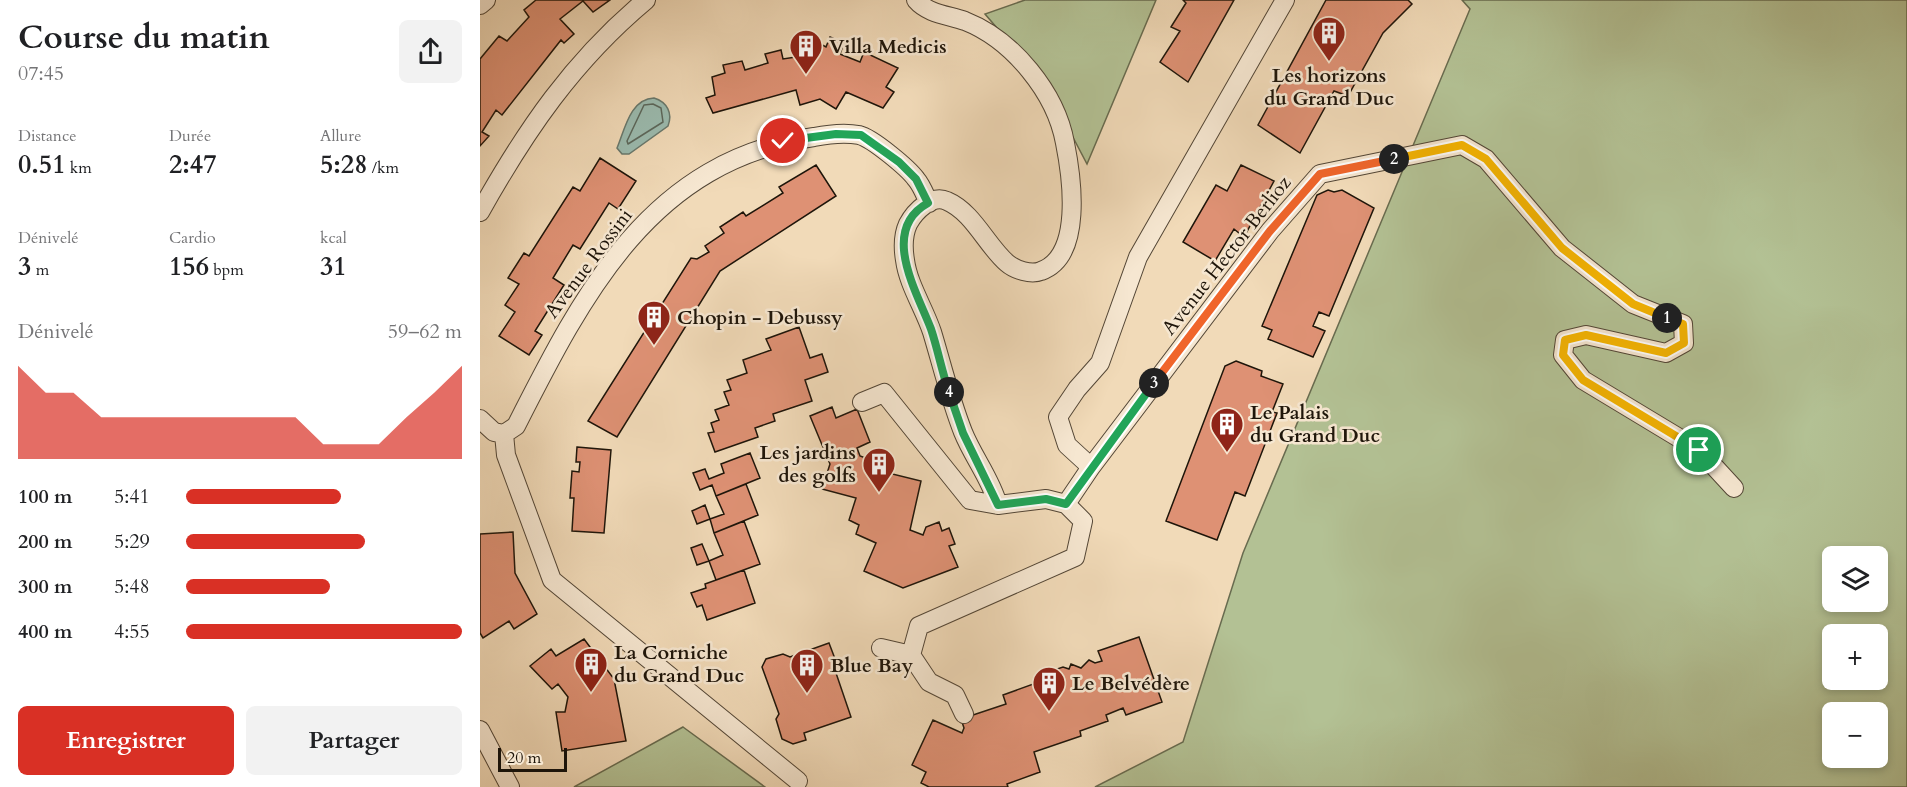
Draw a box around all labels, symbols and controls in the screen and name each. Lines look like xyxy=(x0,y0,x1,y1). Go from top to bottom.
text: Course du matin xyxy=(18,15,270,60)
building icon: Les horizons du Grand Duc xyxy=(1311,15,1347,62)
button: share xyxy=(399,20,462,83)
building icon: Villa Medicis xyxy=(788,28,824,75)
place label: Villa Medicis xyxy=(829,33,947,60)
text: 07:45 xyxy=(18,60,64,87)
place label: Les horizons du Grand Duc xyxy=(1264,62,1394,112)
pin xyxy=(757,115,808,166)
icon: check xyxy=(766,124,799,157)
text: Distance xyxy=(18,125,76,147)
text: Durée xyxy=(169,125,211,147)
text: Allure xyxy=(320,125,361,147)
pin: 2 xyxy=(1379,144,1409,174)
text: 0.51 xyxy=(18,147,66,182)
text: 2:47 xyxy=(169,147,217,182)
text: 5:28 xyxy=(320,147,368,182)
text: 2 xyxy=(1390,148,1398,170)
text: km xyxy=(66,157,92,179)
text: /km xyxy=(368,157,399,179)
street label: Avenue Hector Berlioz xyxy=(1156,170,1297,341)
street label: Avenue Rossini xyxy=(538,203,639,324)
text: Dénivelé xyxy=(18,227,79,249)
text: Cardio xyxy=(169,227,216,249)
text: kcal xyxy=(320,227,347,249)
text: 3 xyxy=(18,249,31,284)
text: 156 xyxy=(169,249,209,284)
text: 31 xyxy=(320,249,347,284)
text: m xyxy=(31,259,49,281)
text: bpm xyxy=(209,259,244,281)
building icon: Chopin - Debussy xyxy=(636,299,672,346)
pin: 1 xyxy=(1652,303,1682,333)
place label: Chopin - Debussy xyxy=(677,304,843,331)
text: 1 xyxy=(1663,307,1671,329)
text: Dénivelé xyxy=(18,318,94,345)
text: 59–62 m xyxy=(388,318,462,345)
pin: 3 xyxy=(1139,368,1169,398)
text: 3 xyxy=(1150,372,1158,394)
pin: 4 xyxy=(934,377,964,407)
text: 4 xyxy=(945,381,953,403)
place label: Le Palais du Grand Duc xyxy=(1250,399,1380,449)
building icon: Le Palais du Grand Duc xyxy=(1209,406,1245,453)
pin xyxy=(1673,424,1724,475)
icon: arrive xyxy=(1682,433,1715,466)
place label: Les jardins des golfs xyxy=(759,439,856,489)
building icon: Les jardins des golfs xyxy=(861,446,897,493)
text: 100 m xyxy=(18,483,73,510)
text: 5:41 xyxy=(114,483,150,510)
text: 200 m xyxy=(18,528,73,555)
text: 5:29 xyxy=(114,528,150,555)
map controls xyxy=(1822,546,1888,768)
button: layers xyxy=(1822,546,1888,612)
text: 300 m xyxy=(18,573,73,600)
text: 5:48 xyxy=(114,573,150,600)
text: 400 m xyxy=(18,618,73,645)
text: 4:55 xyxy=(114,618,150,645)
button: + xyxy=(1822,624,1888,690)
place label: La Corniche du Grand Duc xyxy=(614,639,744,689)
building icon: La Corniche du Grand Duc xyxy=(573,646,609,693)
building icon: Blue Bay xyxy=(789,647,825,694)
place label: Blue Bay xyxy=(830,652,914,679)
building icon: Le Belvédère xyxy=(1031,665,1067,712)
place label: Le Belvédère xyxy=(1072,670,1190,697)
button: − xyxy=(1822,702,1888,768)
button: Enregistrer xyxy=(18,706,234,775)
button: Partager xyxy=(246,706,462,775)
scale bar xyxy=(498,745,567,772)
text: 20 m xyxy=(507,747,541,769)

